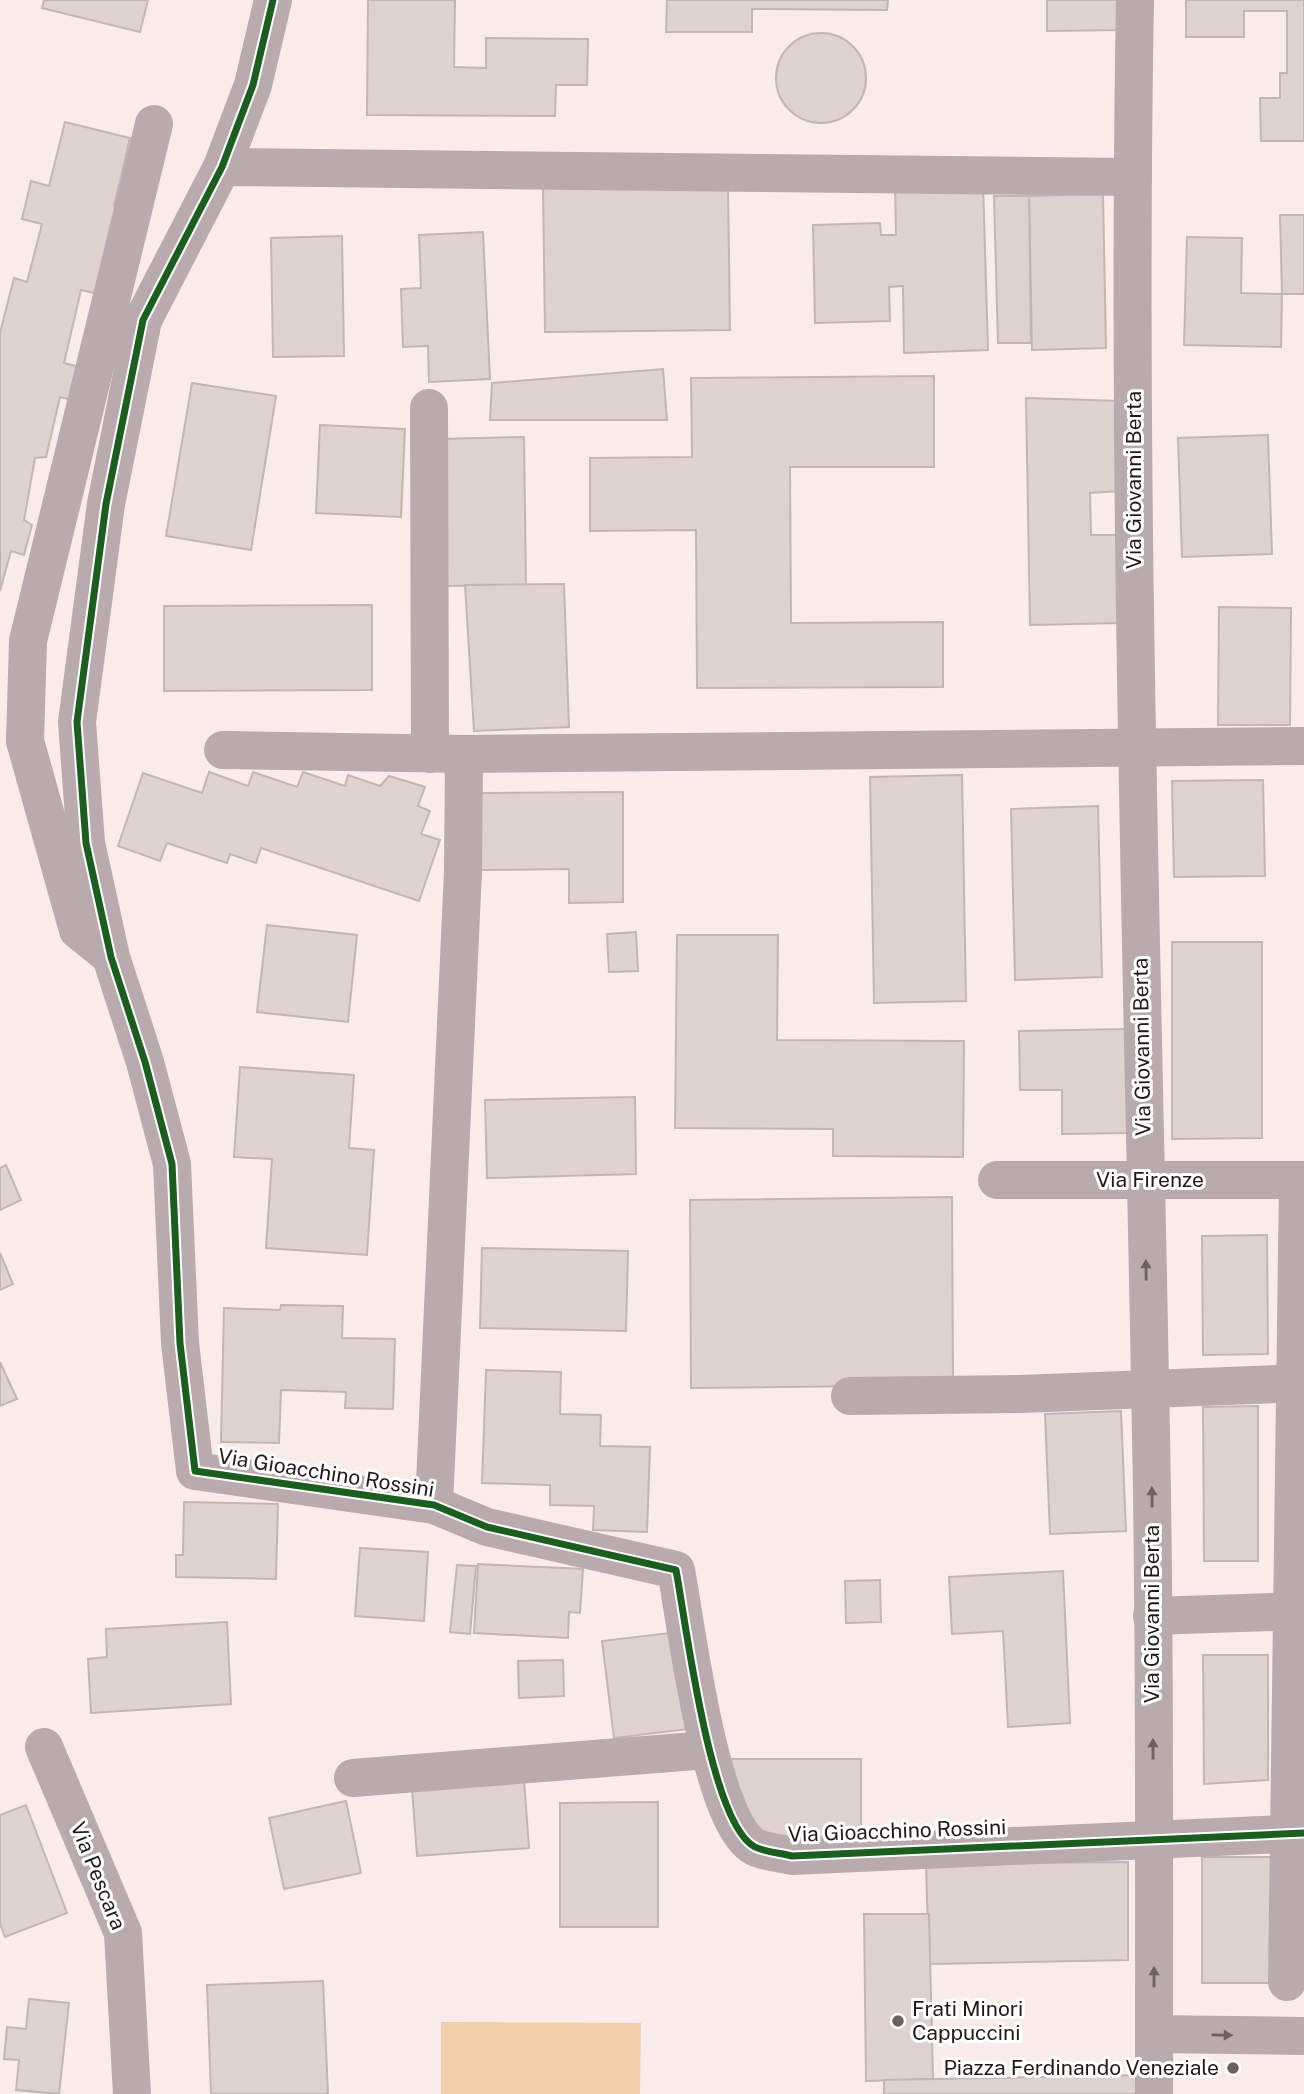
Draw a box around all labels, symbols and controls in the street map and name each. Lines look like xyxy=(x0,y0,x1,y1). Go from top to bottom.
street label: Via Giovanni Berta xyxy=(1121,391,1146,569)
street label: Via Giovanni Berta xyxy=(1127,958,1156,1136)
street label: Via Firenze xyxy=(1096,1167,1204,1192)
one-way arrow xyxy=(1141,1259,1152,1281)
street label: Via Gioacchino Rossini xyxy=(216,1443,436,1502)
one-way arrow xyxy=(1146,1486,1157,1508)
street label: Via Giovanni Berta xyxy=(1139,1525,1164,1703)
one-way arrow xyxy=(1147,1738,1159,1760)
street label: Via Gioacchino Rossini xyxy=(787,1814,1007,1847)
street label: Via Pescara xyxy=(66,1818,131,1933)
one-way arrow xyxy=(1148,1966,1160,1988)
place label: Frati Minori Cappuccini xyxy=(912,1996,1023,2045)
marker: Frati Minori Cappuccini xyxy=(890,2013,906,2029)
one-way arrow xyxy=(1211,2029,1233,2041)
place label: Piazza Ferdinando Veneziale xyxy=(943,2055,1219,2080)
marker: Piazza Ferdinando Veneziale xyxy=(1225,2060,1241,2076)

